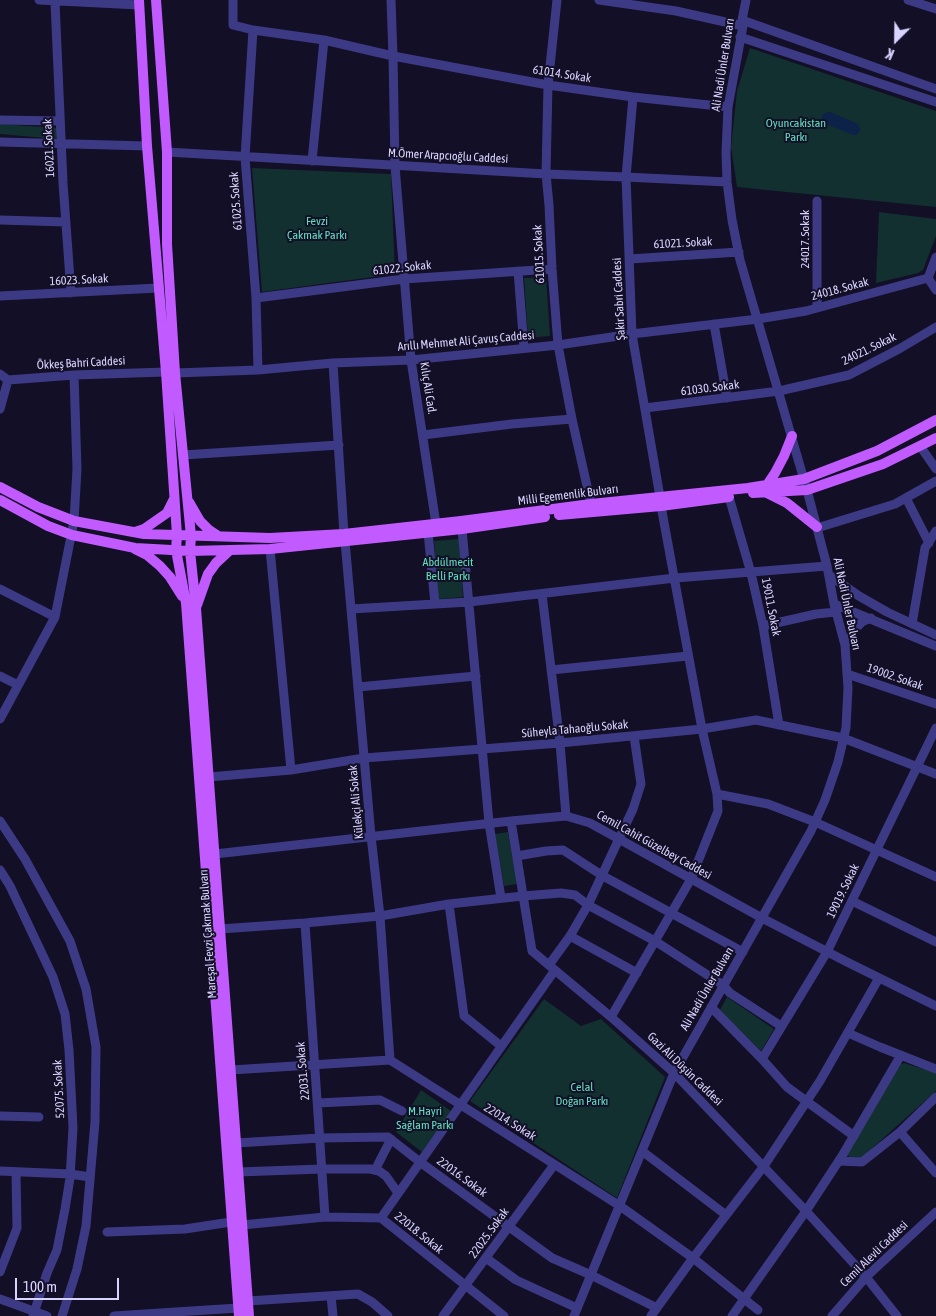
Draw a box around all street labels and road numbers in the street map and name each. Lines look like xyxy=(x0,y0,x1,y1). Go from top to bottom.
street label: Ali Nadi Ünler Bulvarı xyxy=(709,17,737,113)
street label: 61014. Sokak xyxy=(532,62,592,86)
street label: 16021. Sokak xyxy=(40,118,58,178)
street label: M.Ömer Arapcıoğlu Caddesi xyxy=(388,146,508,166)
street label: 61025. Sokak xyxy=(227,171,245,231)
street label: 24017. Sokak xyxy=(798,210,812,268)
street label: 61015. Sokak xyxy=(530,224,548,284)
street label: 61021. Sokak xyxy=(653,234,713,252)
street label: Şakir Sabri Caddesi xyxy=(610,257,628,341)
street label: 61022. Sokak xyxy=(372,258,432,278)
street label: 16023. Sokak xyxy=(49,271,109,289)
street label: 24018. Sokak xyxy=(810,274,870,304)
street label: Arıllı Mehmet Ali Çavuş Caddesi xyxy=(397,328,535,354)
street label: 24021. Sokak xyxy=(839,330,899,368)
street label: Ökkeş Bahri Caddesi xyxy=(36,353,126,373)
street label: Kılıç Ali Cad. xyxy=(417,361,439,415)
street label: 61030. Sokak xyxy=(680,377,740,399)
street label: Milli Egemenlik Bulvarı xyxy=(517,482,619,508)
street label: Ali Nadi Ünler Bulvarı xyxy=(830,557,864,651)
street label: 19011. Sokak xyxy=(758,577,784,637)
street label: 19002. Sokak xyxy=(865,661,925,693)
street label: Süheyla Tahaoğlu Sokak xyxy=(521,717,629,741)
street label: Külekçi Ali Sokak xyxy=(346,764,366,840)
street label: Cemil Cahit Güzelbey Caddesi xyxy=(594,807,714,883)
street label: 19019. Sokak xyxy=(824,861,862,921)
street label: Mareşal Fevzi Çakmak Bulvarı xyxy=(196,869,220,999)
street label: Ali Nadi Ünler Bulvarı xyxy=(677,945,737,1033)
street label: Gazi Ali Düşün Caddesi xyxy=(644,1029,726,1109)
street label: 22031. Sokak xyxy=(293,1041,313,1101)
street label: 52075. Sokak xyxy=(50,1059,68,1119)
street label: 22014. Sokak xyxy=(481,1100,539,1144)
street label: 22016. Sokak xyxy=(434,1154,490,1200)
street label: 22025. Sokak xyxy=(466,1205,512,1261)
street label: 22018. Sokak xyxy=(392,1209,446,1257)
street label: Cemil Alevli Caddesi xyxy=(837,1218,911,1290)

